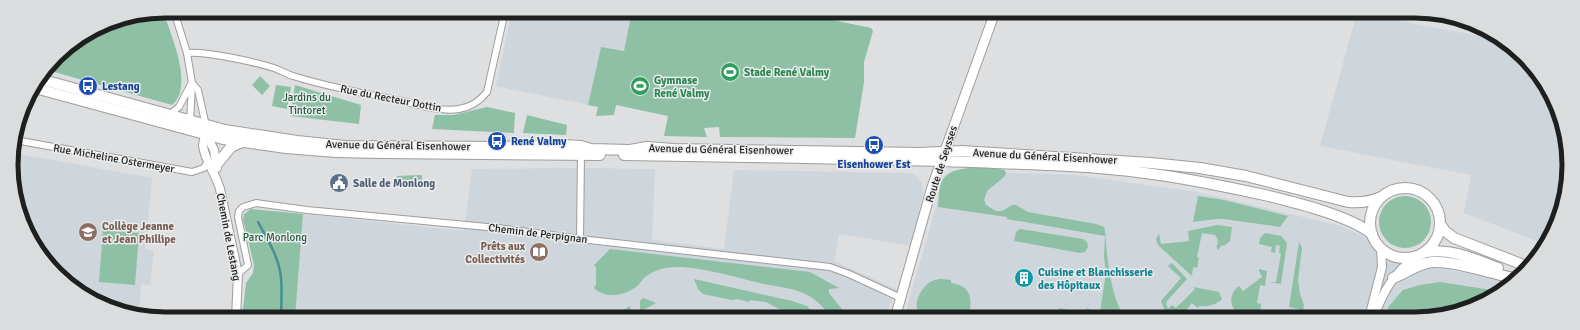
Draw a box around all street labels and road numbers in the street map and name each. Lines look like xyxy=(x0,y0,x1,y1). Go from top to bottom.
street label: Rue du Recteur Dottin xyxy=(339,82,443,115)
street label: Route de Seysses xyxy=(923,124,960,204)
street label: Avenue du Général Eisenhower xyxy=(325,138,471,153)
street label: Rue Micheline Ostermeyer xyxy=(52,141,176,176)
street label: Avenue du Général Eisenhower xyxy=(648,142,794,157)
street label: Avenue du Général Eisenhower xyxy=(972,146,1118,167)
street label: Chemin de Lestang xyxy=(214,192,243,282)
street label: Chemin de Perpignan xyxy=(488,221,588,246)

